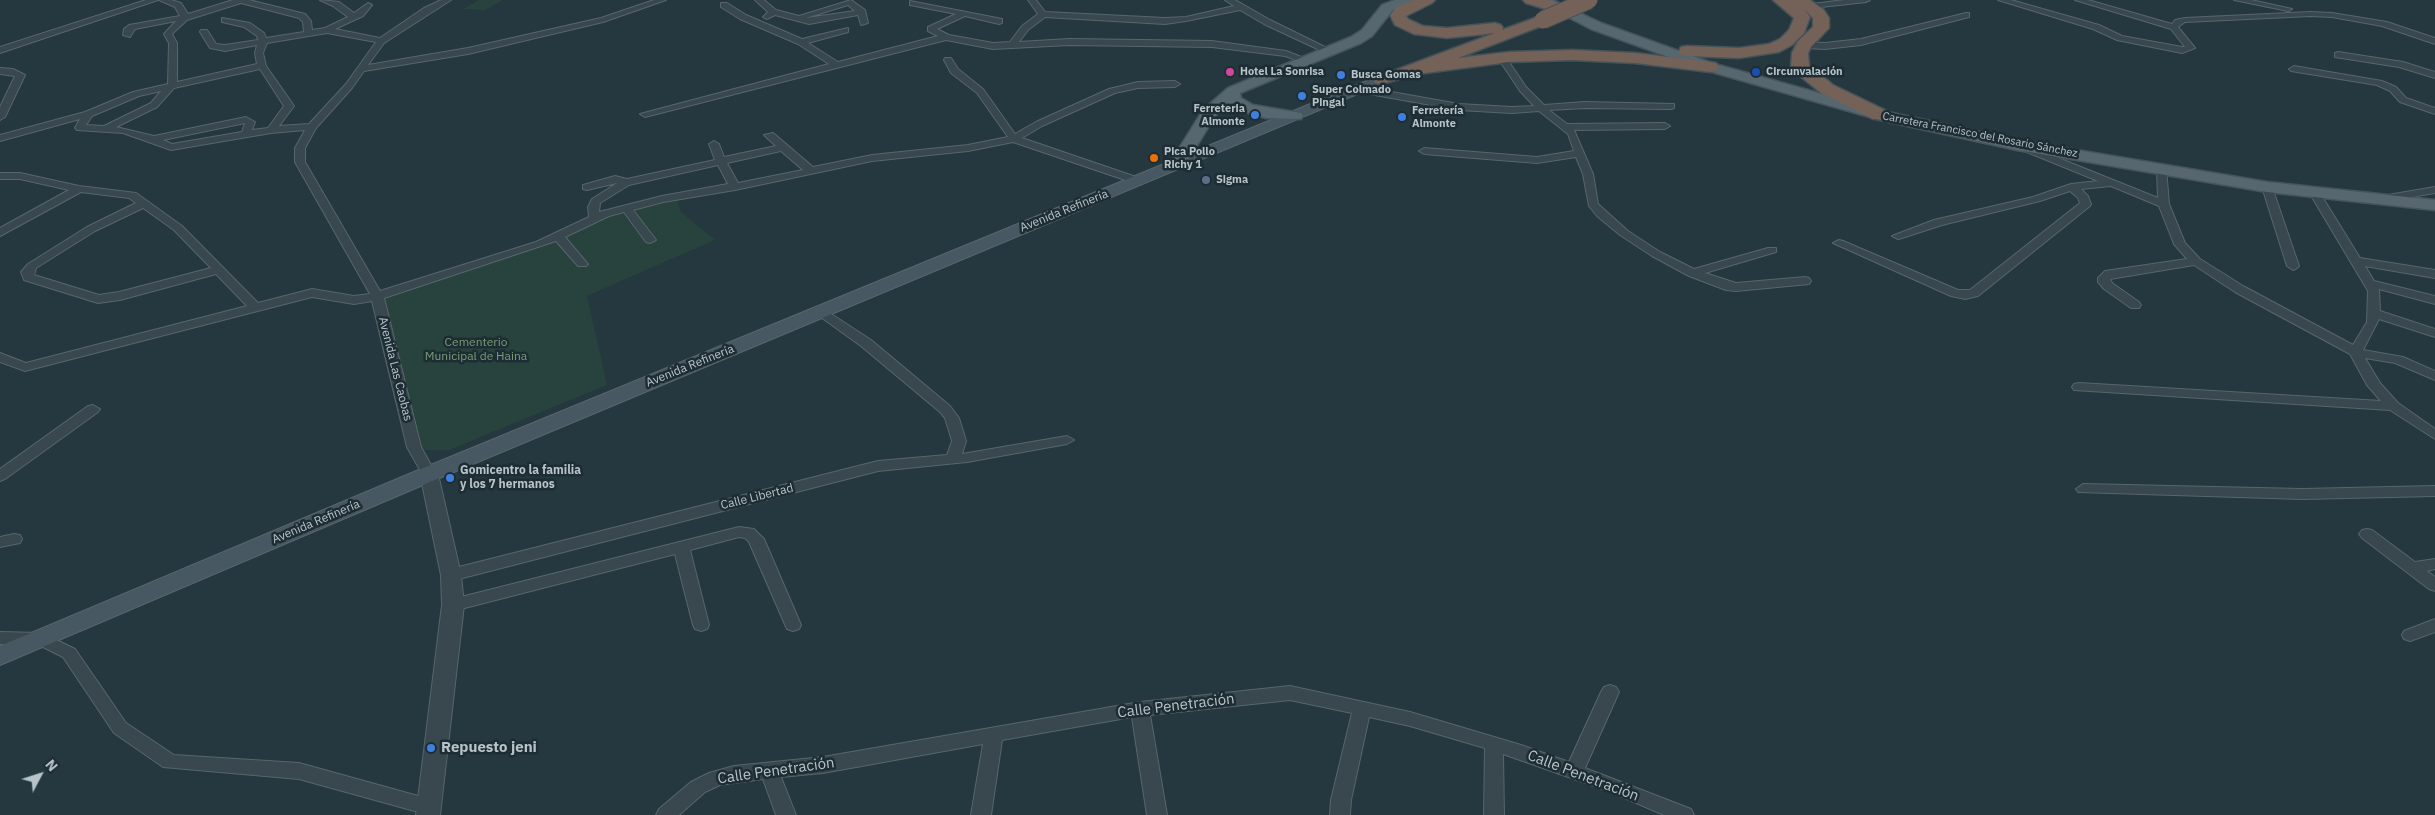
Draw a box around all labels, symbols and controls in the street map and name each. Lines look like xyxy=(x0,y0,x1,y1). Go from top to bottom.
place label: Hotel La Sonrisa xyxy=(1240,65,1324,79)
place label: Circunvalación xyxy=(1766,65,1843,79)
marker: Hotel La Sonrisa xyxy=(1224,66,1236,78)
marker: Circunvalación xyxy=(1750,66,1762,78)
place label: Busca Gomas xyxy=(1351,68,1421,82)
marker: Busca Gomas xyxy=(1335,69,1347,81)
place label: Super Colmado Pingal xyxy=(1312,83,1391,109)
marker: Super Colmado Pingal xyxy=(1296,90,1308,102)
place label: Ferreteria Almonte xyxy=(1194,102,1245,128)
place label: Ferretería Almonte xyxy=(1412,104,1463,130)
marker: Ferreteria Almonte xyxy=(1249,109,1261,121)
street label: Carretera Francisco del Rosario Sánchez xyxy=(1881,110,2079,160)
marker: Ferretería Almonte xyxy=(1396,111,1408,123)
place label: Pica Pollo Richy 1 xyxy=(1164,145,1215,171)
marker: Pica Pollo Richy 1 xyxy=(1148,152,1160,164)
place label: Sigma xyxy=(1216,173,1248,187)
marker: Sigma xyxy=(1200,174,1212,186)
street label: Avenida Refinería xyxy=(1018,187,1110,235)
street label: Avenida Las Caobas xyxy=(375,315,415,423)
park label: Cementerio Municipal de Haina xyxy=(425,336,527,364)
street label: Avenida Refinería xyxy=(644,342,736,390)
place label: Gomicentro la familia y los 7 hermanos xyxy=(460,464,581,492)
marker: Gomicentro la familia y los 7 hermanos xyxy=(444,472,456,484)
street label: Calle Libertad xyxy=(719,481,795,513)
street label: Avenida Refinería xyxy=(270,497,362,547)
street label: Calle Penetración xyxy=(1116,690,1236,722)
place label: Repuesto jeni xyxy=(441,739,537,757)
marker: Repuesto jeni xyxy=(425,742,437,754)
street label: Calle Penetración xyxy=(1525,746,1641,806)
north arrow xyxy=(15,750,65,800)
street label: Calle Penetración xyxy=(716,754,836,788)
text: N xyxy=(41,756,62,775)

